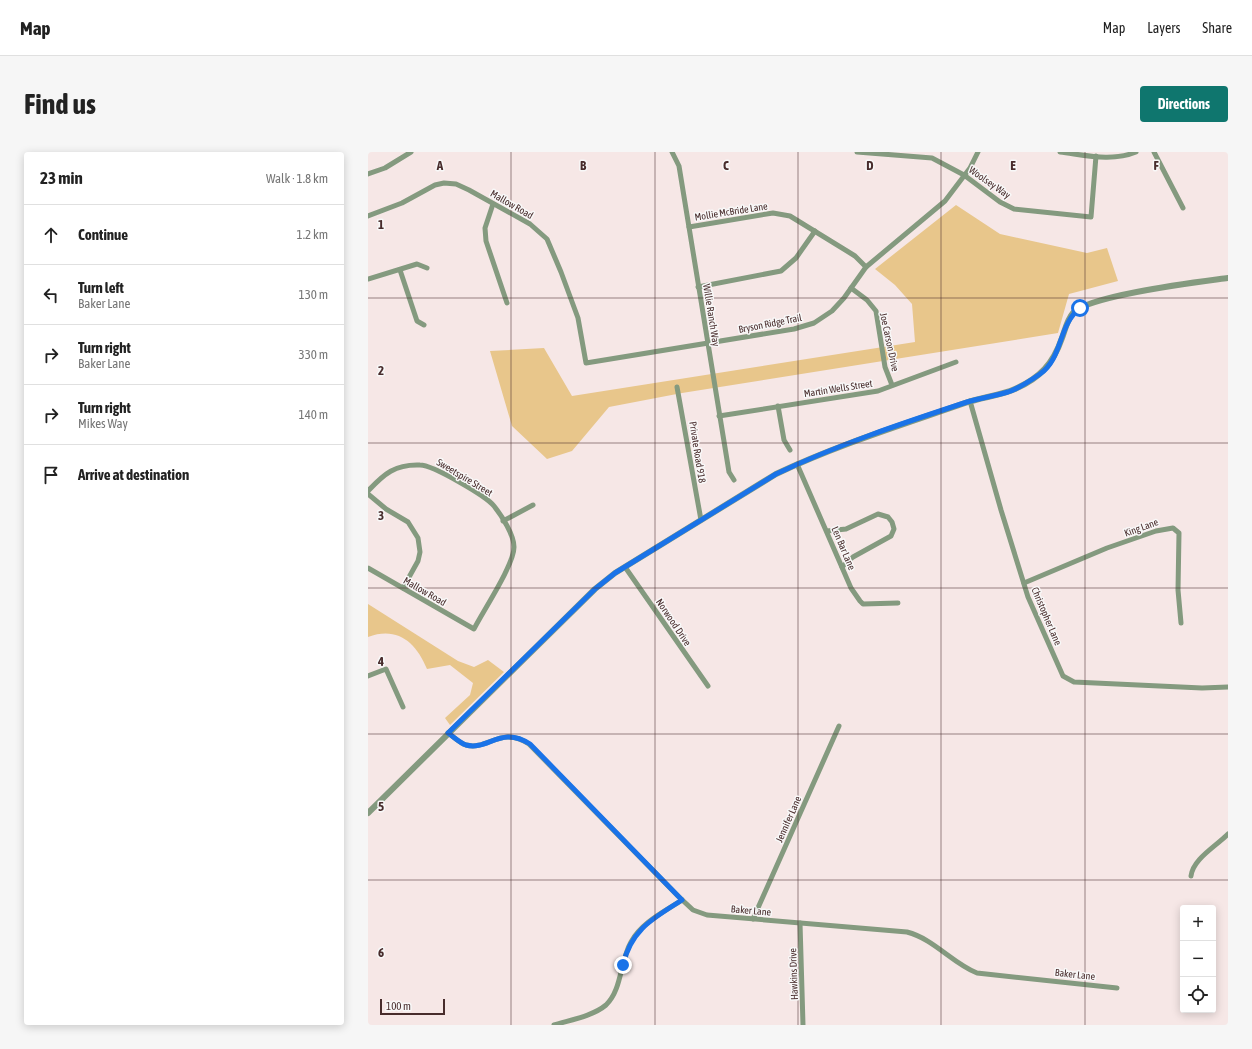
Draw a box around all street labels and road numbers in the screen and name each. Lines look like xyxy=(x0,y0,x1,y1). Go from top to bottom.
street label: Woolsey Way xyxy=(967,164,1013,201)
street label: Mallow Road xyxy=(488,188,535,221)
street label: Mollie McBride Lane xyxy=(694,200,769,223)
street label: Willie Ranch Way xyxy=(701,283,722,347)
street label: Bryson Ridge Trail xyxy=(737,312,803,335)
street label: Joe Carson Drive xyxy=(878,312,901,373)
street label: Martin Wells Street xyxy=(803,378,873,399)
street label: Private Road 918 xyxy=(687,421,708,484)
street label: Sweetspire Street xyxy=(435,456,495,498)
street label: King Lane xyxy=(1123,516,1160,539)
street label: Len Bar Lane xyxy=(829,525,858,572)
street label: Mallow Road xyxy=(401,575,448,608)
street label: Christopher Lane xyxy=(1029,586,1064,647)
street label: Norwood Drive xyxy=(654,597,694,648)
street label: Jennifer Lane xyxy=(773,794,804,844)
street label: Baker Lane xyxy=(730,903,772,918)
street label: Hawkins Drive xyxy=(787,947,800,1000)
street label: Baker Lane xyxy=(1054,967,1096,982)

